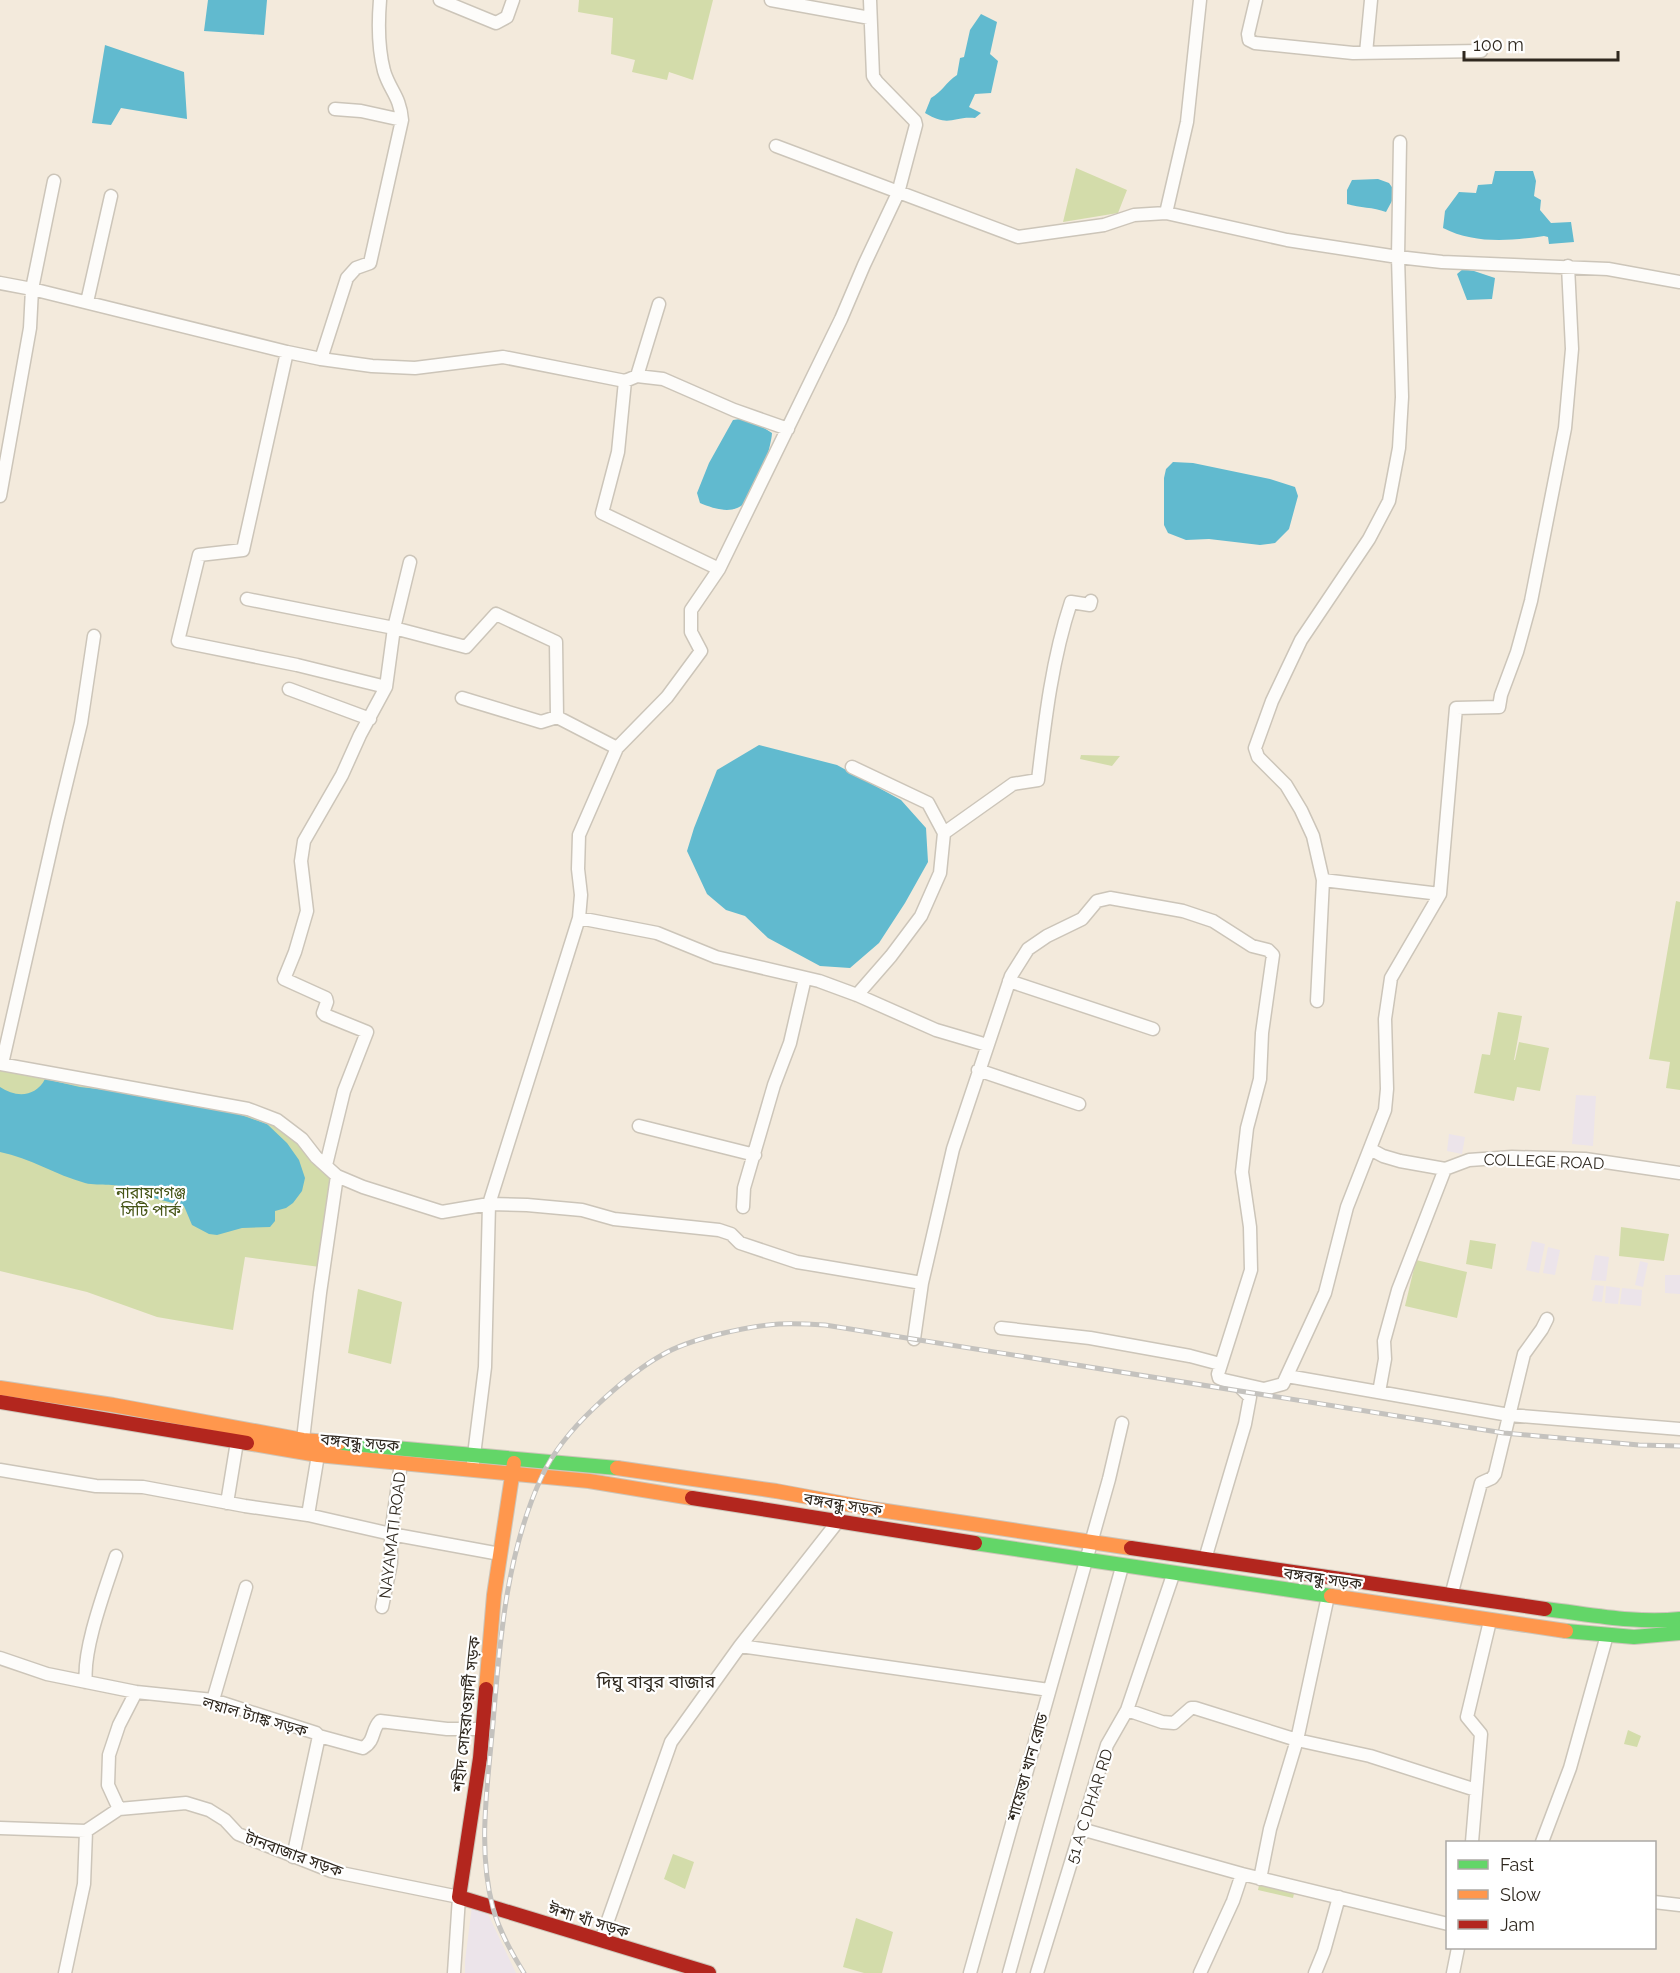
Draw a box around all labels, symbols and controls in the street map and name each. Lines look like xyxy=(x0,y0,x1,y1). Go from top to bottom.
scale bar xyxy=(1464,24,1618,62)
text: 100 m xyxy=(1473,34,1524,55)
street label: COLLEGE ROAD xyxy=(1483,1150,1605,1173)
park label: নারায়ণগঞ্জ সিটি পার্ক xyxy=(115,1183,186,1220)
street label: বঙ্গবন্ধু সড়ক xyxy=(319,1429,401,1457)
street label: NAYAMATI ROAD xyxy=(375,1471,410,1600)
street label: বঙ্গবন্ধু সড়ক xyxy=(801,1489,885,1522)
street label: বঙ্গবন্ধু সড়ক xyxy=(1281,1563,1365,1595)
street label: শহীদ সোহরাওয়ার্দী সড়ক xyxy=(448,1634,484,1794)
district label: দিঘু বাবুর বাজার xyxy=(596,1671,716,1693)
street label: লয়াল ট্যাঙ্ক সড়ক xyxy=(199,1692,311,1741)
street label: শায়েস্তা খান রোড xyxy=(1003,1710,1052,1824)
street label: 51 A C DHAR RD xyxy=(1062,1747,1117,1866)
street label: টানবাজার সড়ক xyxy=(242,1828,346,1881)
legend xyxy=(1446,1841,1656,1949)
text: Fast xyxy=(1500,1854,1534,1875)
text: Slow xyxy=(1500,1884,1541,1905)
street label: ঈশা খাঁ সড়ক xyxy=(545,1899,633,1942)
text: Jam xyxy=(1500,1914,1535,1935)

